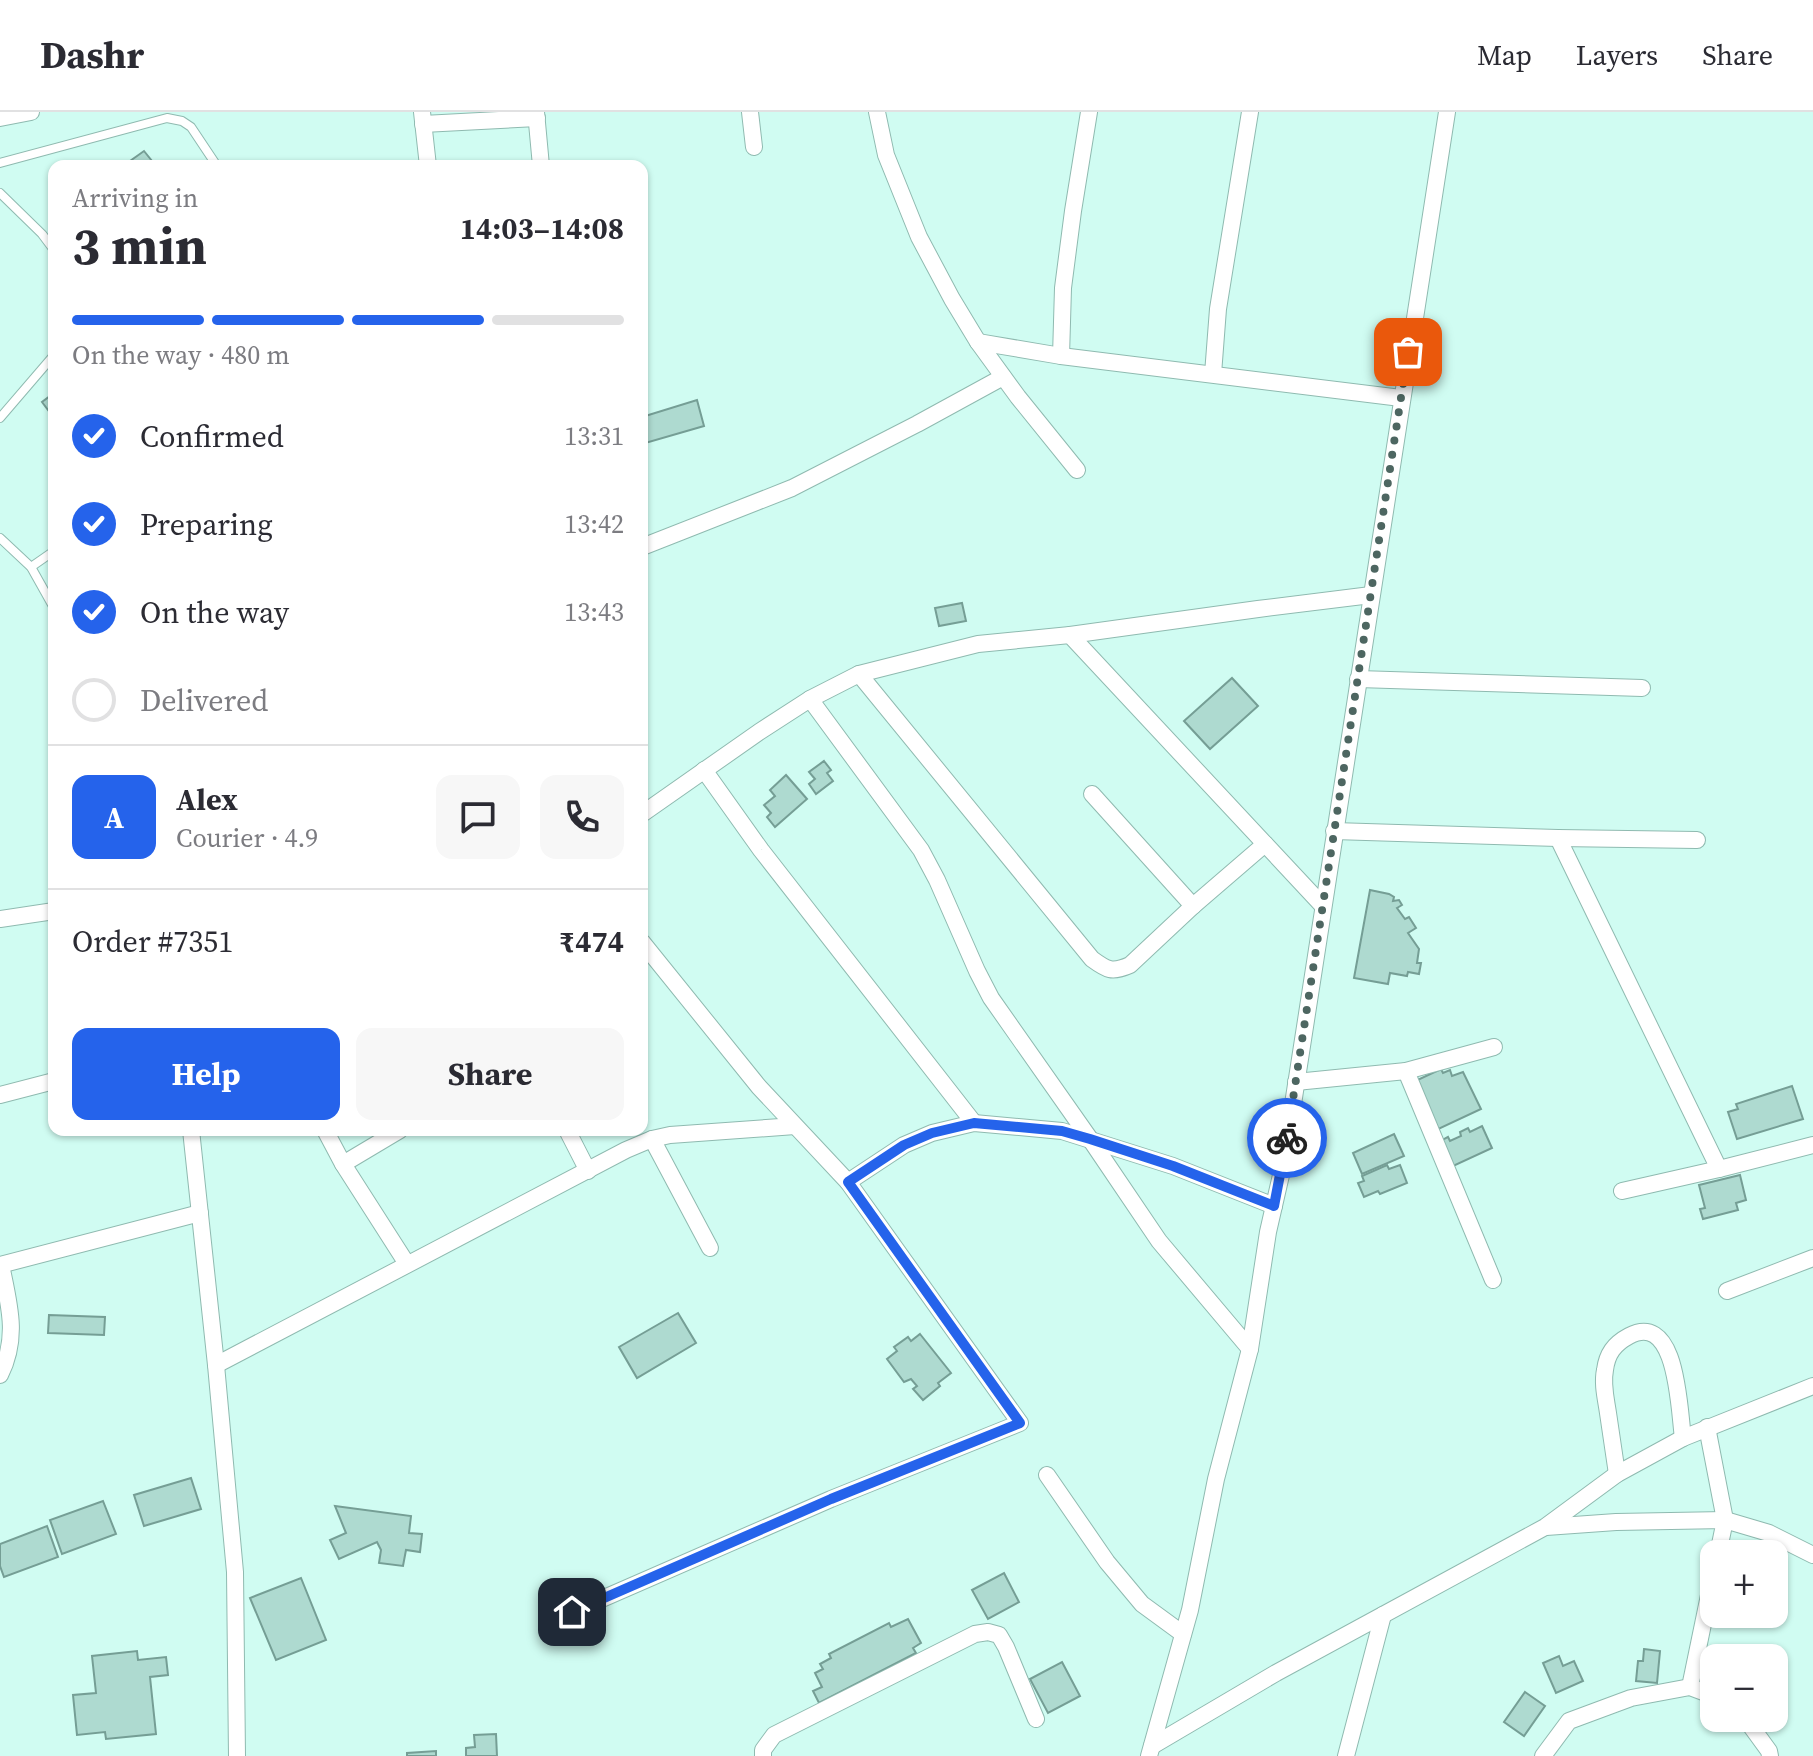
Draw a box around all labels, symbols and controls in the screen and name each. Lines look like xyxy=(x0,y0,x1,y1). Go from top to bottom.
text: Dashr xyxy=(40,29,144,81)
text: Map xyxy=(1477,36,1532,74)
text: Layers xyxy=(1576,36,1658,74)
text: Share xyxy=(1702,36,1773,74)
text: Arriving in xyxy=(72,180,198,216)
text: 14:03–14:08 xyxy=(460,208,624,249)
text: 3 min xyxy=(72,210,207,281)
pin xyxy=(1374,318,1442,386)
icon: bag xyxy=(1386,330,1430,374)
text: On the way · 480 m xyxy=(72,337,290,373)
icon: check xyxy=(72,414,116,458)
text: Confirmed xyxy=(140,416,284,457)
text: 13:31 xyxy=(564,418,624,454)
icon: check xyxy=(72,502,116,546)
text: Preparing xyxy=(140,504,273,545)
text: 13:42 xyxy=(564,506,624,542)
icon: check xyxy=(72,590,116,634)
text: On the way xyxy=(140,592,289,633)
text: 13:43 xyxy=(564,594,624,630)
text: Delivered xyxy=(140,680,268,721)
button: chat xyxy=(436,775,520,859)
button: phone xyxy=(540,775,624,859)
text: Alex xyxy=(176,779,238,820)
text: A xyxy=(104,797,124,838)
text: Courier · 4.9 xyxy=(176,820,318,856)
text: Order #7351 xyxy=(72,921,233,962)
text: ₹474 xyxy=(559,921,624,962)
button: Help xyxy=(72,1028,340,1120)
button: Share xyxy=(356,1028,624,1120)
courier xyxy=(1247,1098,1327,1178)
icon: bike xyxy=(1265,1116,1309,1160)
map controls xyxy=(1700,1540,1788,1732)
button: + xyxy=(1700,1540,1788,1628)
pin xyxy=(538,1578,606,1646)
icon: home xyxy=(550,1590,594,1634)
button: − xyxy=(1700,1644,1788,1732)

